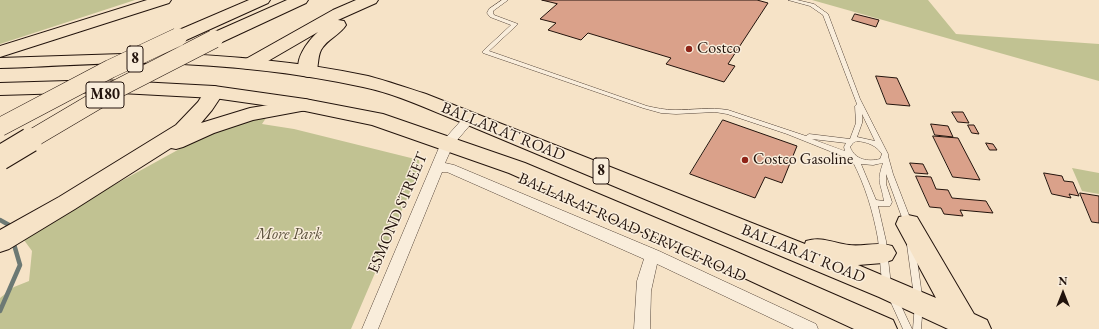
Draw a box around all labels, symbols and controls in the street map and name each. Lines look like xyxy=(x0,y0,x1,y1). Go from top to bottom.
place label: Costco xyxy=(697,39,741,59)
marker: Costco xyxy=(684,44,694,54)
road number: 8 xyxy=(127,46,143,72)
road number: M80 xyxy=(86,82,124,108)
street label: BALLARAT ROAD xyxy=(438,98,568,166)
street label: ESMOND STREET xyxy=(364,150,432,276)
place label: Costco Gasoline xyxy=(753,150,853,170)
marker: Costco Gasoline xyxy=(740,155,750,165)
road number: 8 xyxy=(593,158,609,184)
street label: BALLARAT ROAD SERVICE ROAD xyxy=(515,169,749,287)
street label: BALLARAT ROAD xyxy=(738,220,868,288)
park label: More Park xyxy=(256,225,322,245)
north arrow xyxy=(1043,273,1083,313)
text: N xyxy=(1059,274,1067,288)

